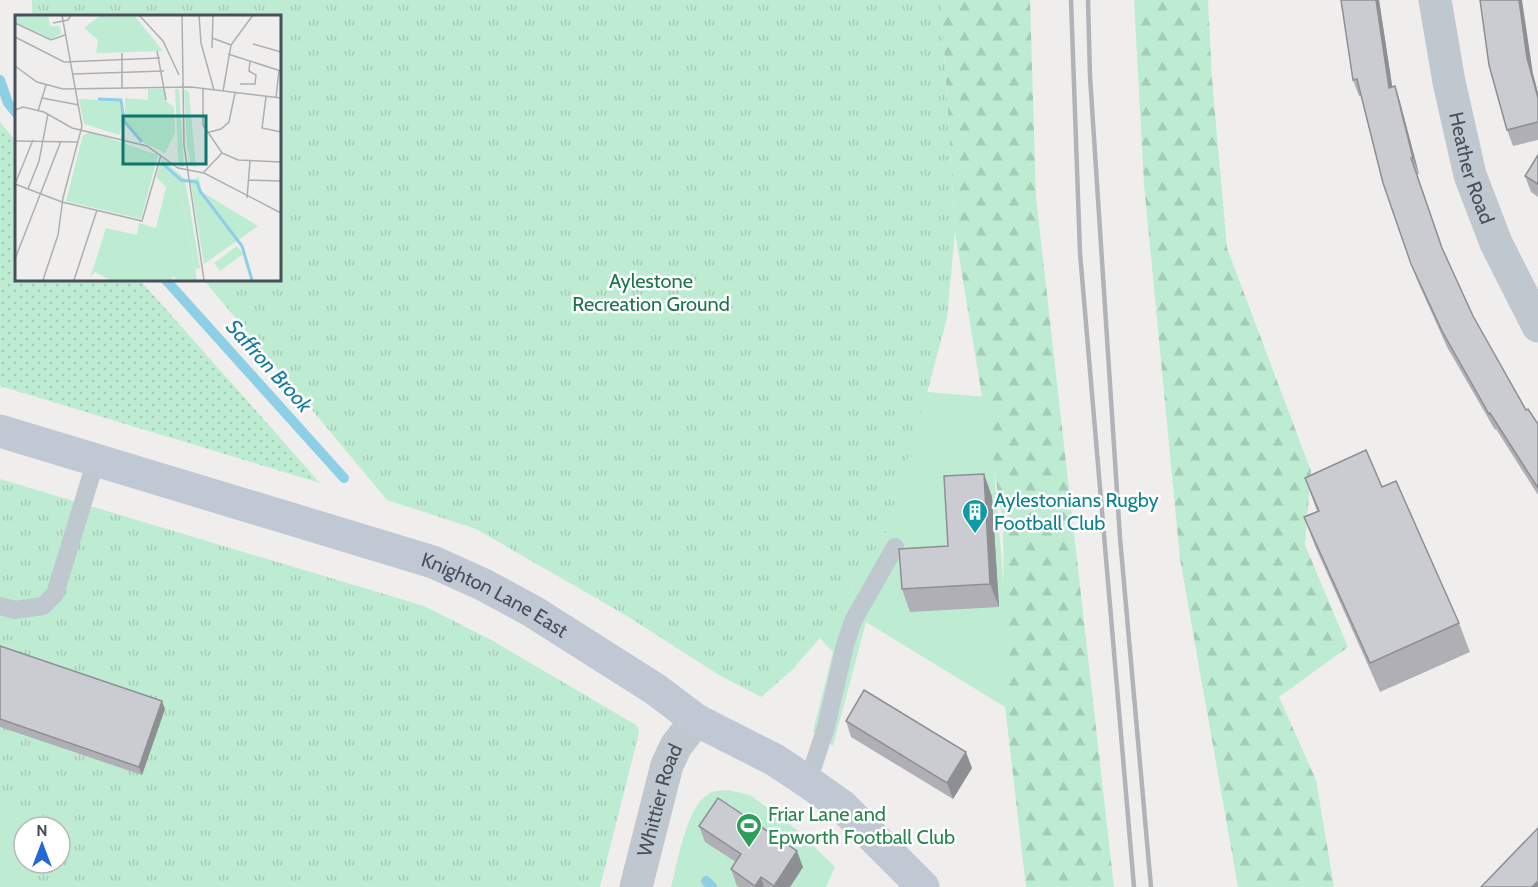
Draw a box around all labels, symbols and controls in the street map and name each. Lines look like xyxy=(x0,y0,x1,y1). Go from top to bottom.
inset map xyxy=(15,15,280,280)
street label: Heather Road xyxy=(1444,110,1500,227)
park label: Aylestone Recreation Ground xyxy=(572,269,730,316)
water label: Saffron Brook xyxy=(221,314,318,418)
place label: Aylestonians Rugby Football Club xyxy=(994,488,1159,535)
building icon: Aylestonians Rugby Football Club xyxy=(960,497,990,535)
street label: Knighton Lane East xyxy=(419,547,573,643)
street label: Whittier Road xyxy=(632,740,687,859)
place label: Friar Lane and Epworth Football Club xyxy=(768,802,955,849)
sports icon: Friar Lane and Epworth Football Club xyxy=(734,811,764,849)
north arrow xyxy=(12,815,72,875)
text: N xyxy=(36,821,48,840)

